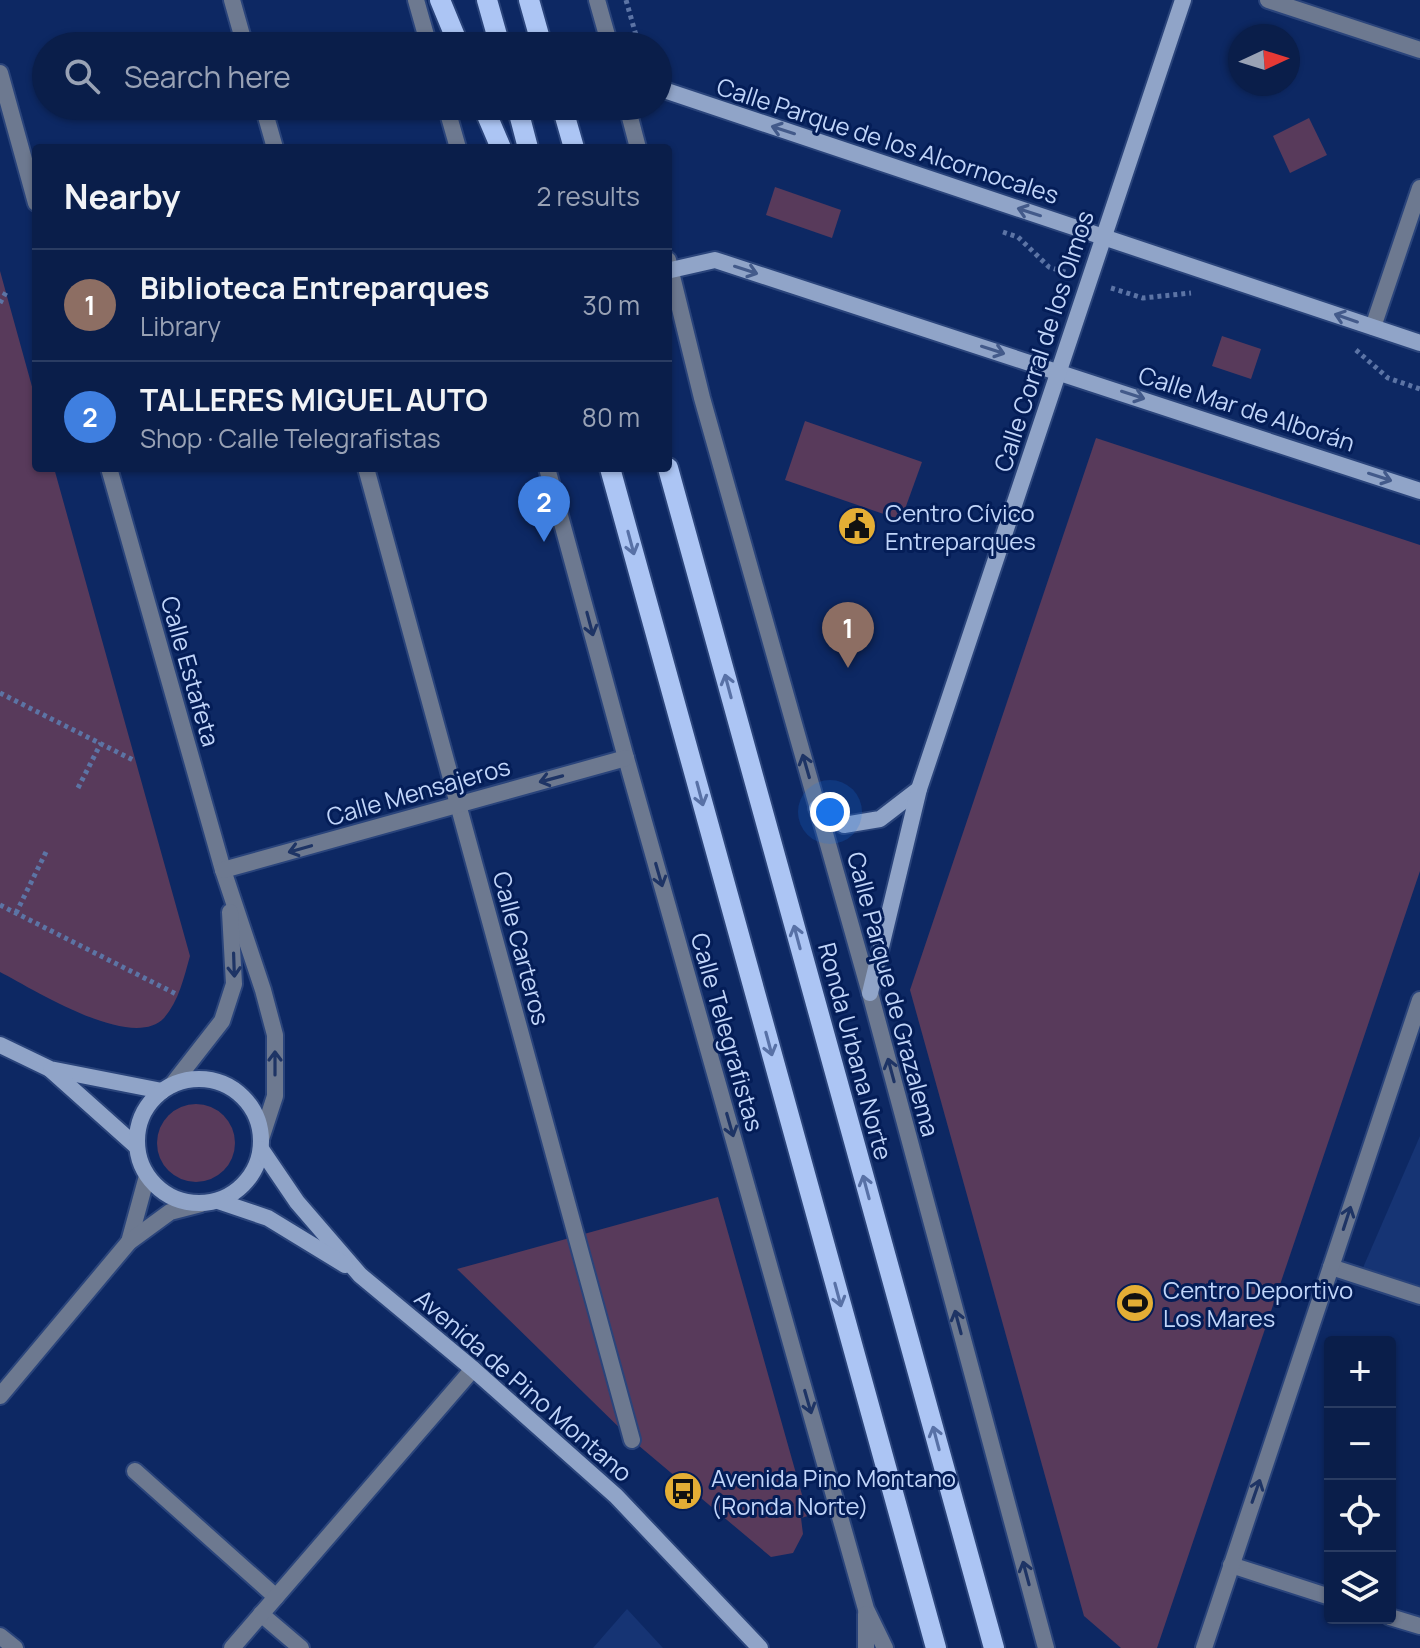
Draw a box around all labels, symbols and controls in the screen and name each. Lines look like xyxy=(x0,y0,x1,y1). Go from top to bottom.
north arrow xyxy=(1228,24,1300,96)
search box xyxy=(32,32,672,120)
icon: search xyxy=(60,54,104,98)
text: Search here xyxy=(124,56,291,97)
street label: Calle Parque de los Alcornocales xyxy=(713,69,1063,211)
one-way arrow xyxy=(770,121,795,136)
text: Nearby xyxy=(64,173,180,219)
text: 2 results xyxy=(536,178,640,214)
one-way arrow xyxy=(1017,204,1043,219)
street label: Calle Corral de los Olmos xyxy=(985,206,1101,476)
one-way arrow xyxy=(733,264,758,279)
text: Biblioteca Entreparques xyxy=(140,267,490,308)
text: 1 xyxy=(84,287,96,323)
text: 30 m xyxy=(583,287,640,323)
text: Library xyxy=(140,308,221,344)
one-way arrow xyxy=(1334,310,1359,325)
one-way arrow xyxy=(980,343,1006,358)
street label: Calle Mar de Alborán xyxy=(1135,357,1359,459)
text: TALLERES MIGUEL AUTO xyxy=(140,379,488,420)
one-way arrow xyxy=(1120,389,1145,404)
text: 2 xyxy=(82,399,98,435)
text: 80 m xyxy=(582,399,640,435)
text: Shop · Calle Telegrafistas xyxy=(140,420,441,456)
one-way arrow xyxy=(1367,471,1392,486)
pin: 2 xyxy=(518,476,570,542)
place label: Centro Cívico Entreparques xyxy=(885,496,1036,557)
public building icon: Centro Cívico Entreparques xyxy=(836,505,878,547)
one-way arrow xyxy=(624,530,639,556)
street label: Calle Estafeta xyxy=(154,592,228,750)
pin: 1 xyxy=(822,602,874,668)
one-way arrow xyxy=(583,611,598,637)
one-way arrow xyxy=(720,674,735,700)
street label: Calle Mensajeros xyxy=(322,749,514,833)
one-way arrow xyxy=(798,754,813,780)
one-way arrow xyxy=(538,772,564,787)
one-way arrow xyxy=(693,780,708,806)
your location xyxy=(810,792,850,832)
one-way arrow xyxy=(288,842,314,857)
street label: Calle Parque de Grazalema xyxy=(840,848,948,1140)
one-way arrow xyxy=(652,861,667,887)
street label: Calle Carteros xyxy=(486,867,558,1029)
one-way arrow xyxy=(789,924,804,950)
street label: Calle Telegrafistas xyxy=(684,929,772,1135)
street label: Ronda Urbana Norte xyxy=(811,939,901,1163)
one-way arrow xyxy=(226,951,241,978)
one-way arrow xyxy=(762,1031,777,1057)
one-way arrow xyxy=(267,1050,283,1077)
one-way arrow xyxy=(882,1058,897,1084)
one-way arrow xyxy=(723,1112,738,1138)
one-way arrow xyxy=(858,1175,873,1201)
one-way arrow xyxy=(1341,1206,1356,1231)
place label: Centro Deportivo Los Mares xyxy=(1163,1273,1353,1334)
street label: Avenida de Pino Montano xyxy=(408,1281,640,1489)
one-way arrow xyxy=(831,1282,846,1308)
sports icon: Centro Deportivo Los Mares xyxy=(1114,1282,1156,1324)
one-way arrow xyxy=(950,1309,965,1335)
map controls xyxy=(1324,1336,1396,1624)
button: + xyxy=(1324,1336,1396,1408)
one-way arrow xyxy=(801,1389,816,1415)
button: − xyxy=(1324,1408,1396,1480)
one-way arrow xyxy=(927,1426,942,1452)
place label: Avenida Pino Montano (Ronda Norte) xyxy=(711,1461,956,1522)
bus stop icon: Avenida Pino Montano (Ronda Norte) xyxy=(662,1470,704,1512)
one-way arrow xyxy=(1250,1479,1265,1504)
button: locate xyxy=(1324,1480,1396,1552)
button: layers xyxy=(1324,1552,1396,1624)
one-way arrow xyxy=(1017,1560,1032,1586)

